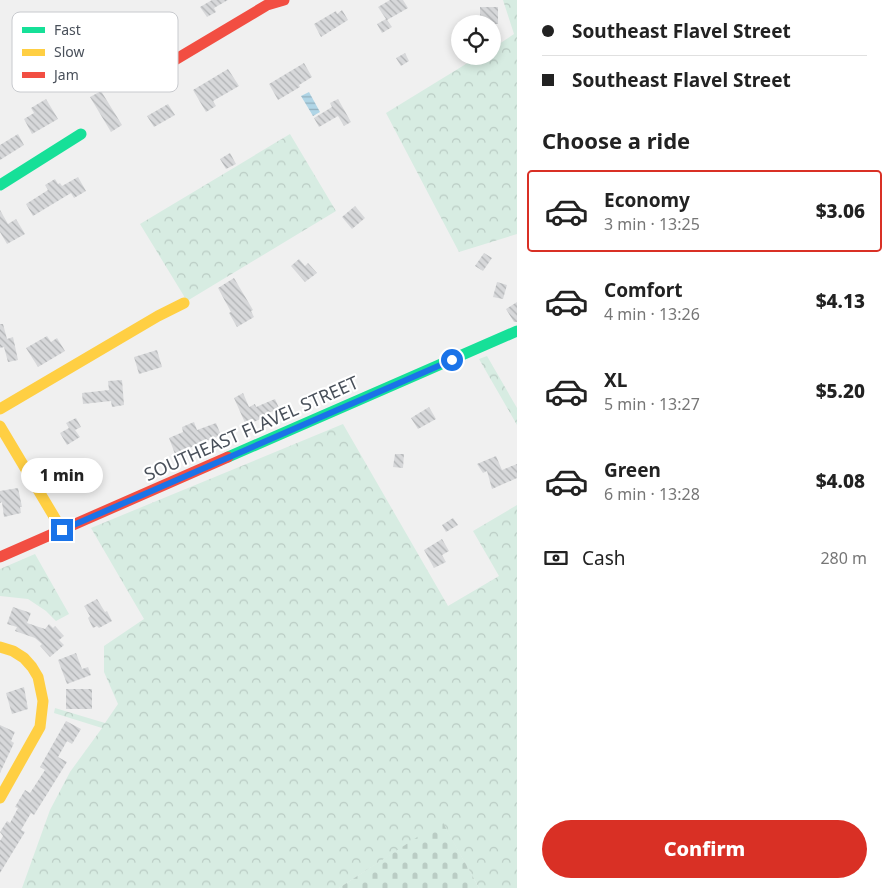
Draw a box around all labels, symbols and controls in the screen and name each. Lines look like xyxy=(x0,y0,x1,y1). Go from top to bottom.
legend xyxy=(12,12,178,92)
map controls xyxy=(451,15,501,65)
button: locate xyxy=(451,15,501,65)
text: Southeast Flavel Street xyxy=(572,18,791,44)
text: Fast xyxy=(54,20,81,39)
text: Slow xyxy=(54,42,85,61)
text: Jam xyxy=(52,65,79,84)
text: Southeast Flavel Street xyxy=(572,67,791,93)
text: Choose a ride xyxy=(542,125,690,155)
text: Economy xyxy=(604,187,690,213)
icon: car xyxy=(544,189,589,234)
text: $3.06 xyxy=(816,198,865,224)
text: 3 min · 13:25 xyxy=(604,213,700,235)
text: Comfort xyxy=(604,277,683,303)
icon: car xyxy=(544,279,589,324)
text: $4.13 xyxy=(816,288,865,314)
text: 4 min · 13:26 xyxy=(604,303,700,325)
route start xyxy=(441,349,463,371)
text: XL xyxy=(604,367,627,393)
icon: car xyxy=(544,369,589,414)
street label: SOUTHEAST FLAVEL STREET xyxy=(140,370,362,486)
text: $5.20 xyxy=(816,378,865,404)
text: 5 min · 13:27 xyxy=(604,393,700,415)
text: Green xyxy=(604,457,661,483)
callout: 1 min xyxy=(21,458,103,492)
icon: car xyxy=(544,459,589,504)
text: 1 min xyxy=(40,464,84,486)
text: $4.08 xyxy=(816,468,865,494)
text: 6 min · 13:28 xyxy=(604,483,700,505)
route end xyxy=(51,519,73,541)
icon: cash xyxy=(542,544,570,572)
text: Cash xyxy=(582,545,626,571)
text: 280 m xyxy=(820,547,867,569)
button: Confirm xyxy=(542,820,867,878)

